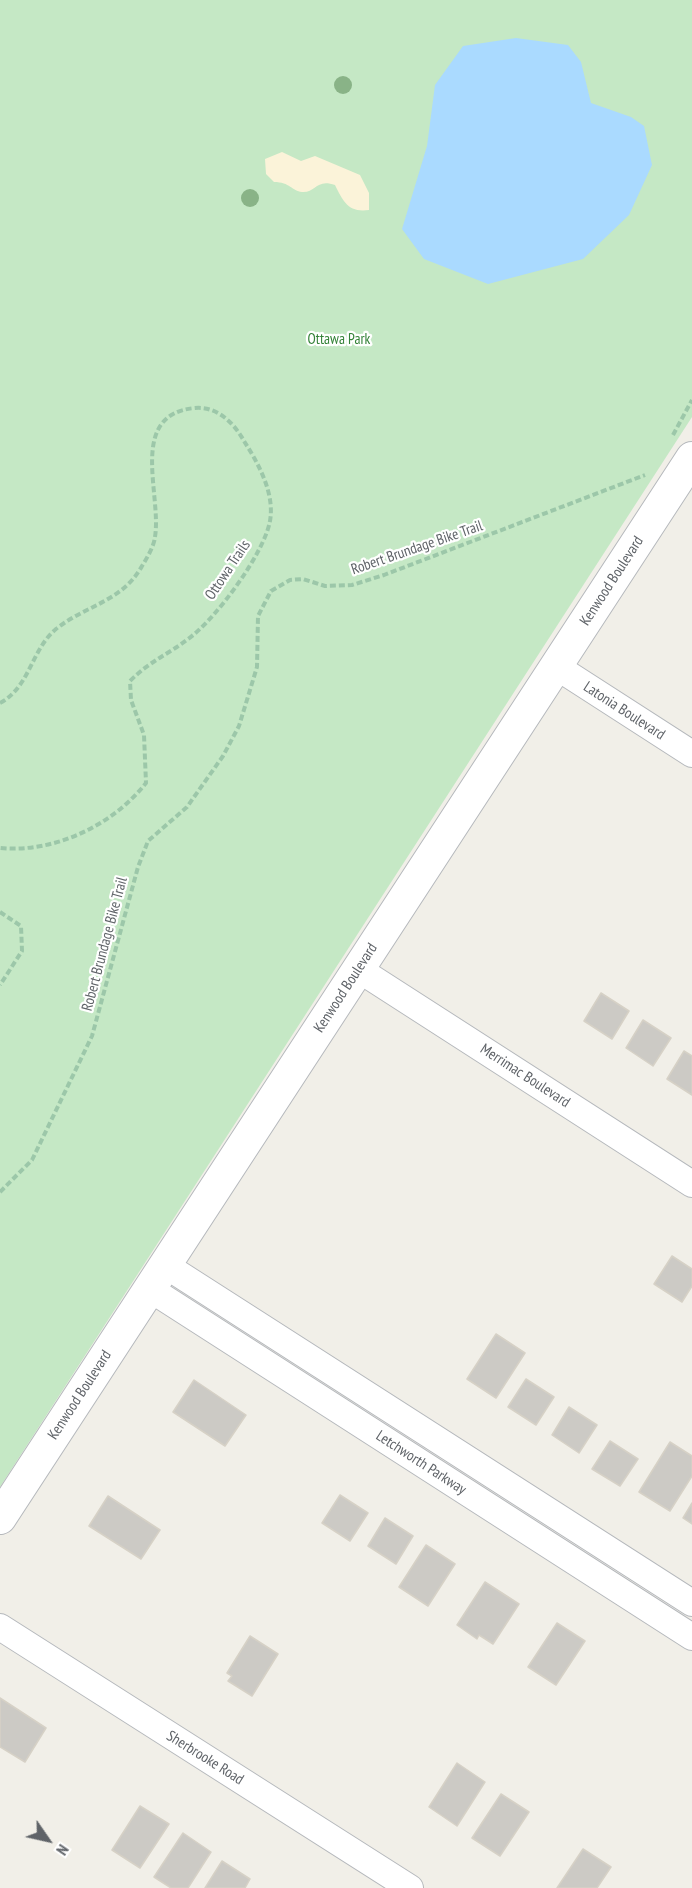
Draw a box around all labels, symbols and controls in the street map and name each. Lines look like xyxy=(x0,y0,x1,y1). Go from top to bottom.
park label: Ottawa Park xyxy=(308,331,370,349)
street label: Robert Brundage Bike Trail xyxy=(349,517,485,579)
street label: Kenwood Boulevard xyxy=(576,533,648,629)
street label: Ottowa Trails xyxy=(201,537,255,603)
street label: Latonia Boulevard xyxy=(580,678,668,744)
street label: Robert Brundage Bike Trail xyxy=(78,875,132,1013)
street label: Kenwood Boulevard xyxy=(310,940,382,1036)
street label: Merrimac Boulevard xyxy=(477,1040,573,1112)
street label: Kenwood Boulevard xyxy=(44,1347,116,1443)
street label: Letchworth Parkway xyxy=(372,1427,470,1499)
street label: Sherbrooke Road xyxy=(163,1727,247,1789)
north arrow xyxy=(18,1810,78,1870)
text: N xyxy=(52,1841,74,1859)

